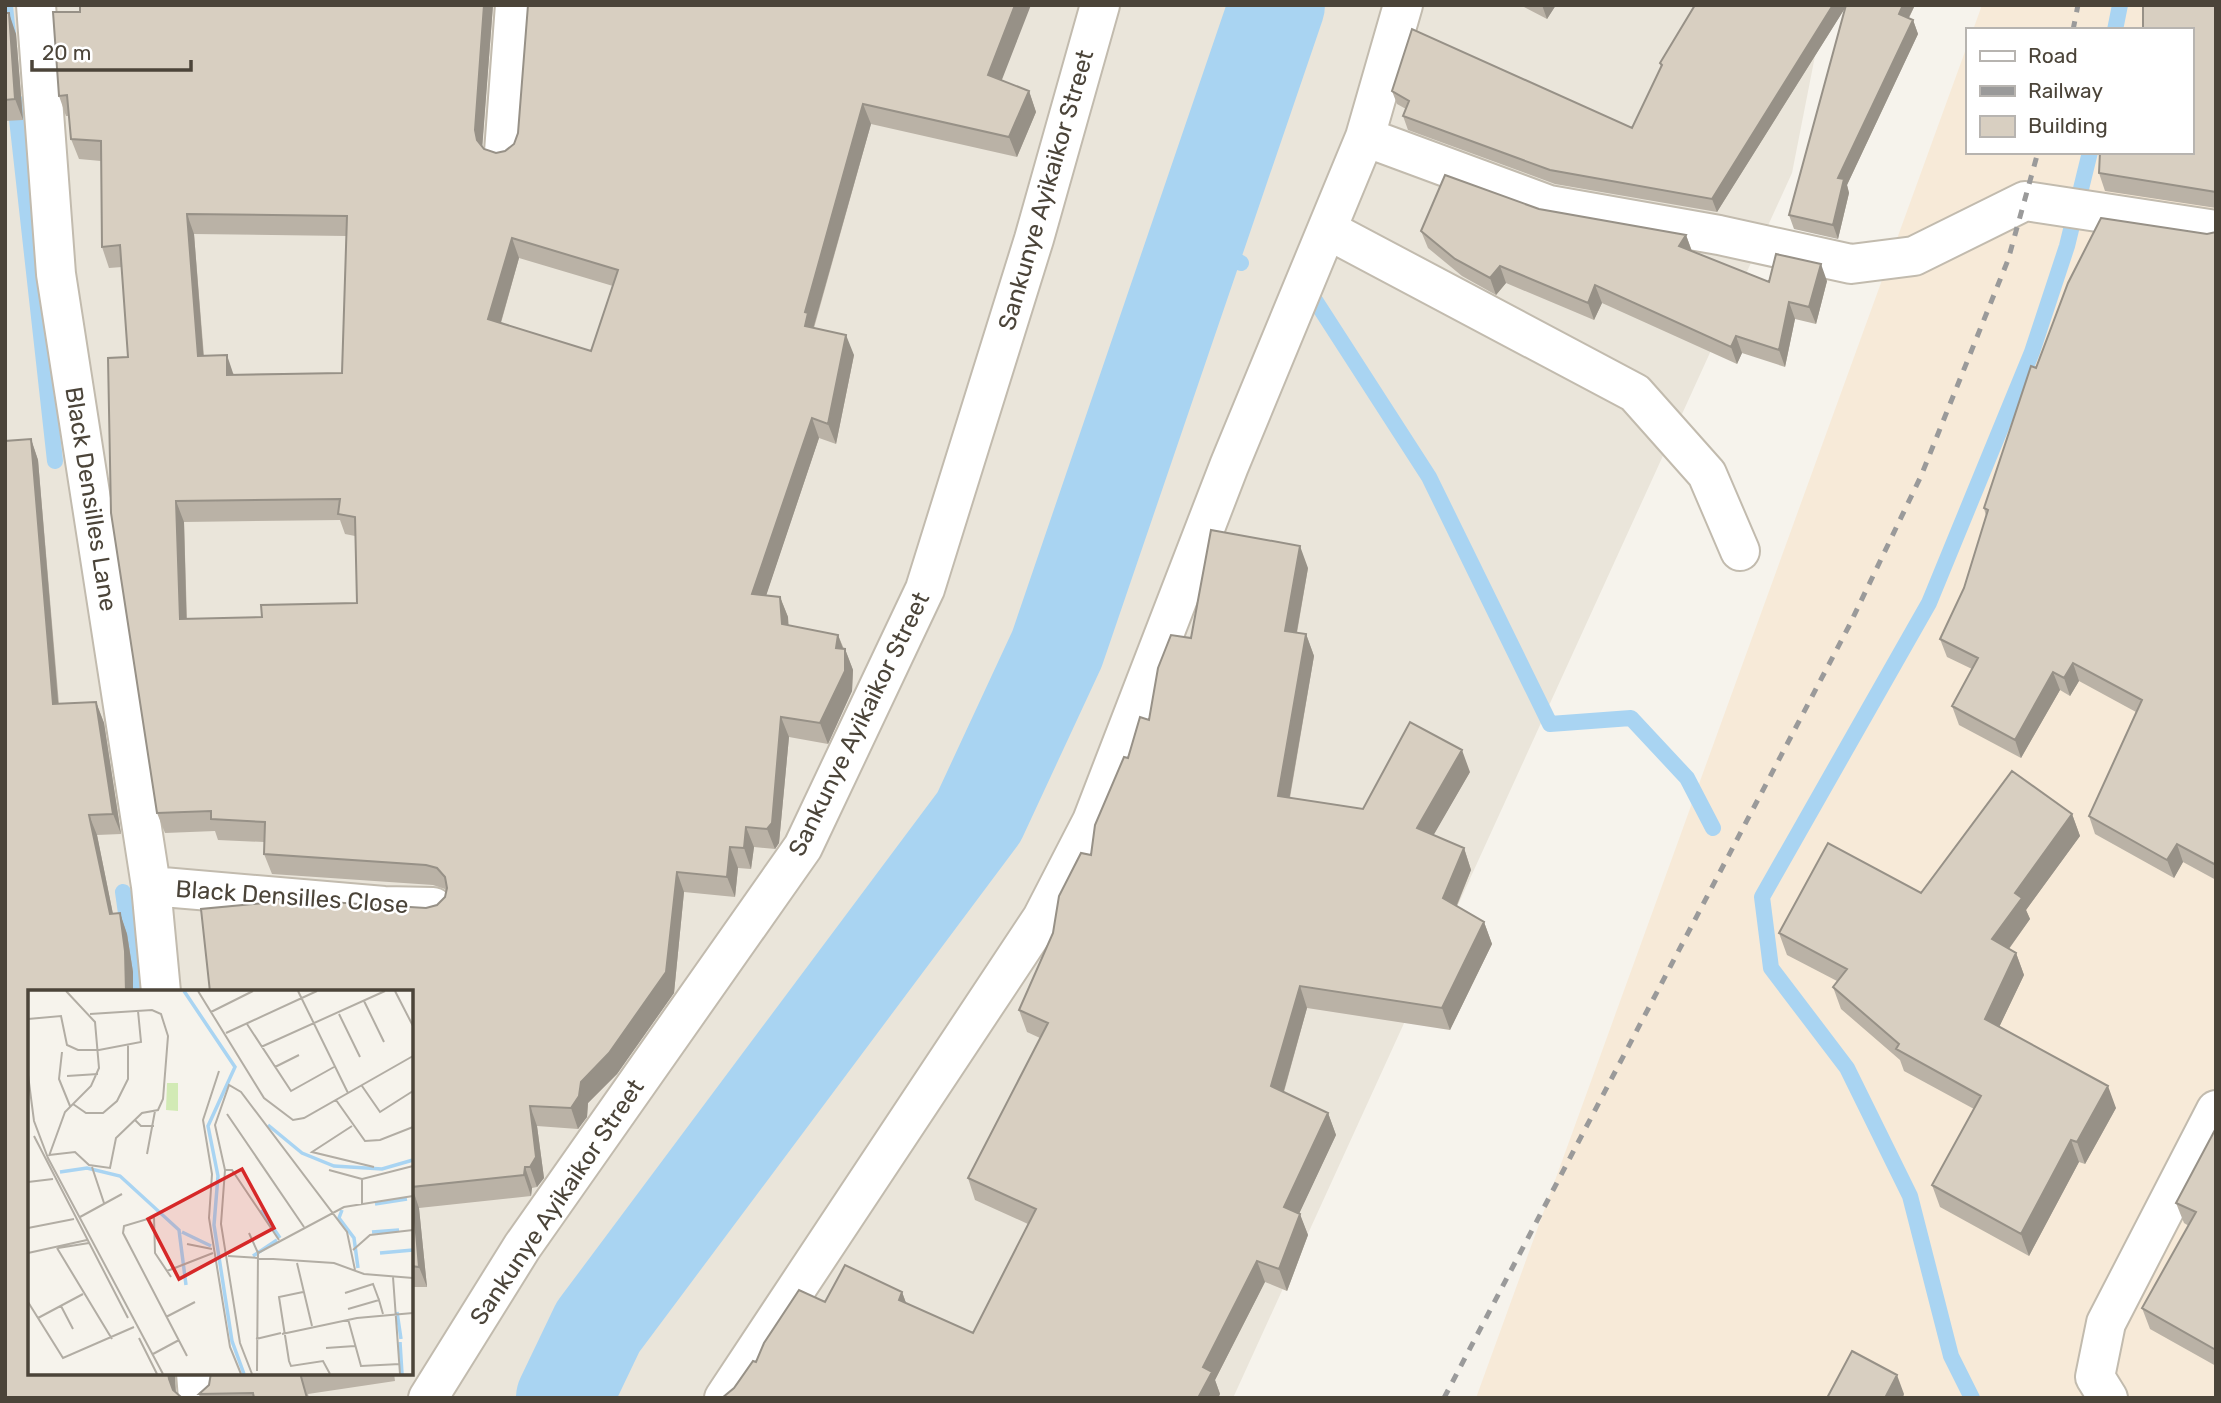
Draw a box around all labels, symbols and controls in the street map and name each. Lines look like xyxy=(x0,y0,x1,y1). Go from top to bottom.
scale bar xyxy=(32,28,191,72)
legend xyxy=(1966,28,2193,154)
text: 20 m xyxy=(42,40,91,65)
text: Road xyxy=(2028,43,2078,68)
street label: Sankunye Ayikaikor Street xyxy=(993,47,1099,333)
text: Railway xyxy=(2028,78,2103,103)
text: Building xyxy=(2028,113,2108,138)
street label: Black Densilles Lane xyxy=(59,385,123,613)
street label: Sankunye Ayikaikor Street xyxy=(783,587,935,861)
street label: Black Densilles Close xyxy=(175,875,409,919)
inset map xyxy=(28,990,413,1375)
street label: Sankunye Ayikaikor Street xyxy=(464,1074,650,1330)

